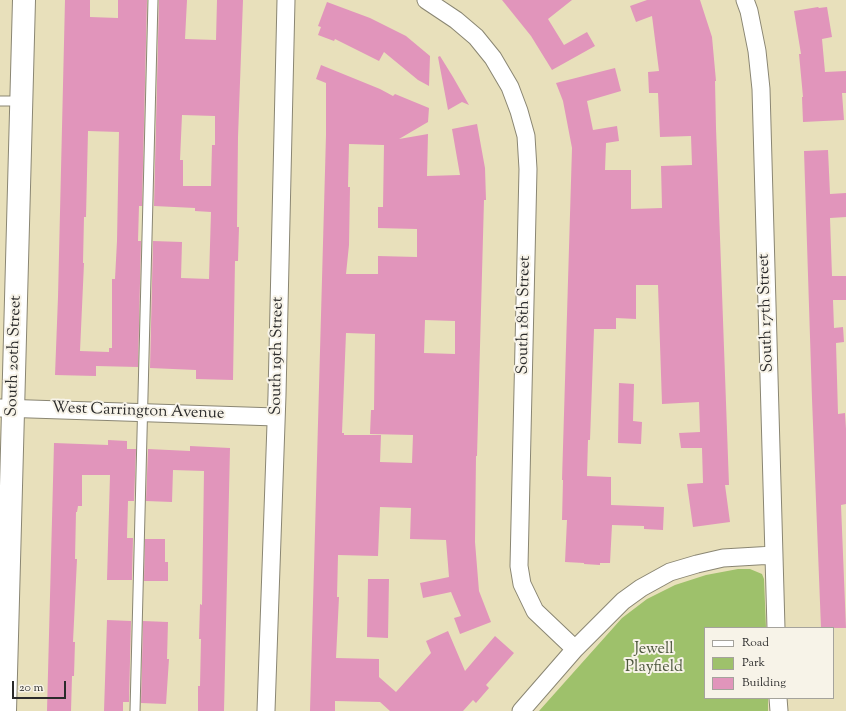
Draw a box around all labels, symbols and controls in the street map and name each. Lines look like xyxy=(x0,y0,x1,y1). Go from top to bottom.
street label: South 17th Street xyxy=(755,253,779,373)
street label: South 18th Street xyxy=(514,255,536,375)
street label: South 20th Street xyxy=(3,295,27,417)
street label: South 19th Street xyxy=(267,297,289,415)
street label: West Carrington Avenue xyxy=(51,399,225,425)
legend xyxy=(704,627,834,699)
text: Road xyxy=(742,634,769,652)
park label: Jewell Playfield xyxy=(625,640,683,678)
text: Park xyxy=(742,654,765,672)
scale bar xyxy=(14,673,68,699)
text: Building xyxy=(742,674,786,692)
text: 20 m xyxy=(19,679,43,697)

